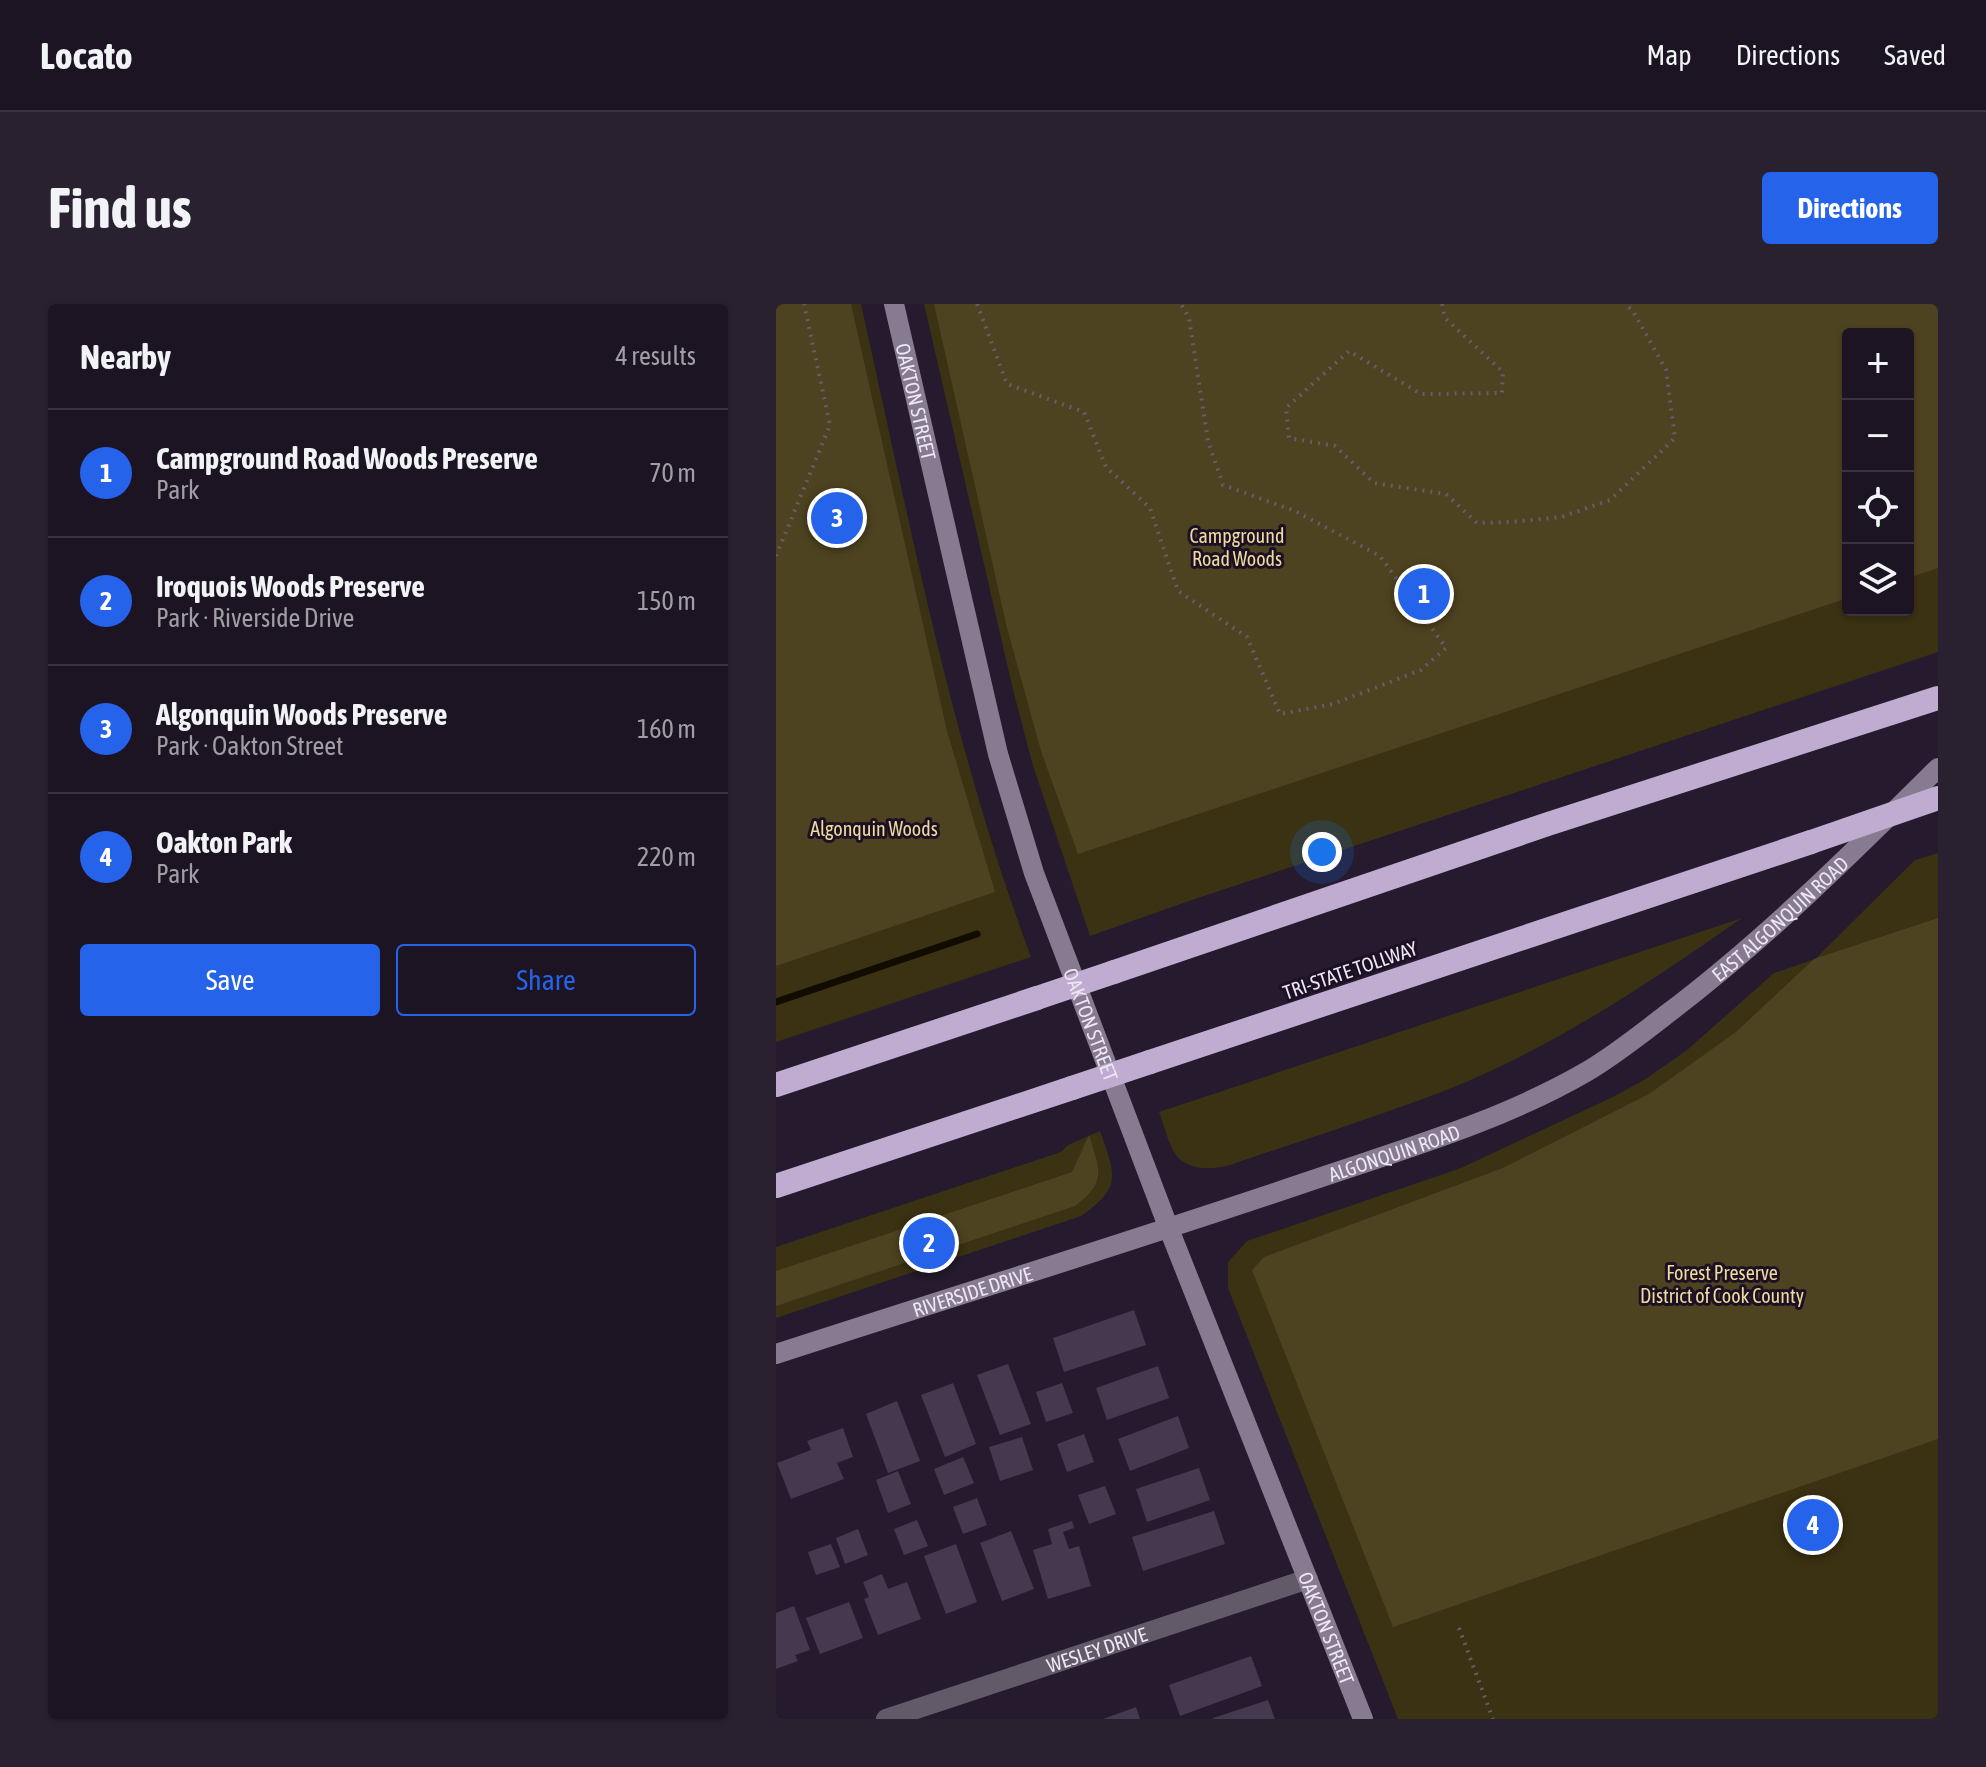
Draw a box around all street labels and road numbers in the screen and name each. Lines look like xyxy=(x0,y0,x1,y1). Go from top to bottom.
street label: OAKTON STREET xyxy=(892,341,941,462)
street label: EAST ALGONQUIN ROAD xyxy=(1707,851,1852,986)
street label: TRI-STATE TOLLWAY xyxy=(1280,936,1420,1004)
street label: OAKTON STREET xyxy=(1060,965,1123,1084)
street label: ALGONQUIN ROAD xyxy=(1325,1119,1463,1185)
street label: RIVERSIDE DRIVE xyxy=(910,1261,1035,1321)
street label: OAKTON STREET xyxy=(1294,1568,1360,1688)
street label: WESLEY DRIVE xyxy=(1044,1622,1150,1676)

